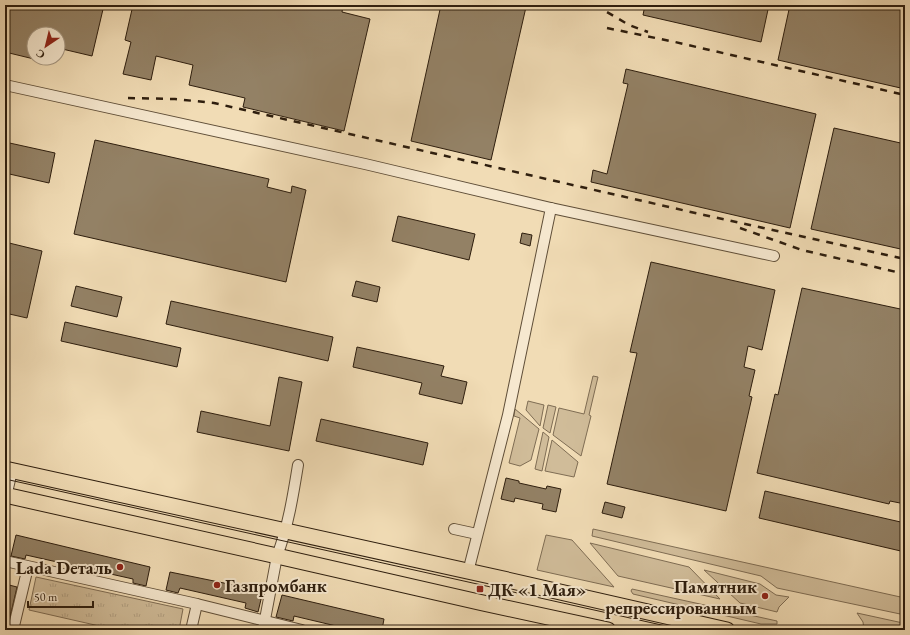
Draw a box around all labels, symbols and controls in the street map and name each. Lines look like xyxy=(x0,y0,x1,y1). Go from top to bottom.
north arrow xyxy=(26,26,66,66)
text: С xyxy=(33,46,47,62)
place label: Lada Dеталь xyxy=(16,556,112,579)
marker: Lada Dеталь xyxy=(115,562,125,572)
place label: Газпромбанк xyxy=(225,574,327,597)
place label: Памятник репрессированным xyxy=(605,575,757,619)
place label: ДК «1 Мая» xyxy=(488,578,586,601)
marker: Газпромбанк xyxy=(212,580,222,590)
scale bar xyxy=(28,583,93,609)
marker: ДК «1 Мая» xyxy=(475,584,485,594)
text: 50 m xyxy=(34,589,58,605)
marker: Памятник репрессированным xyxy=(760,591,770,601)

